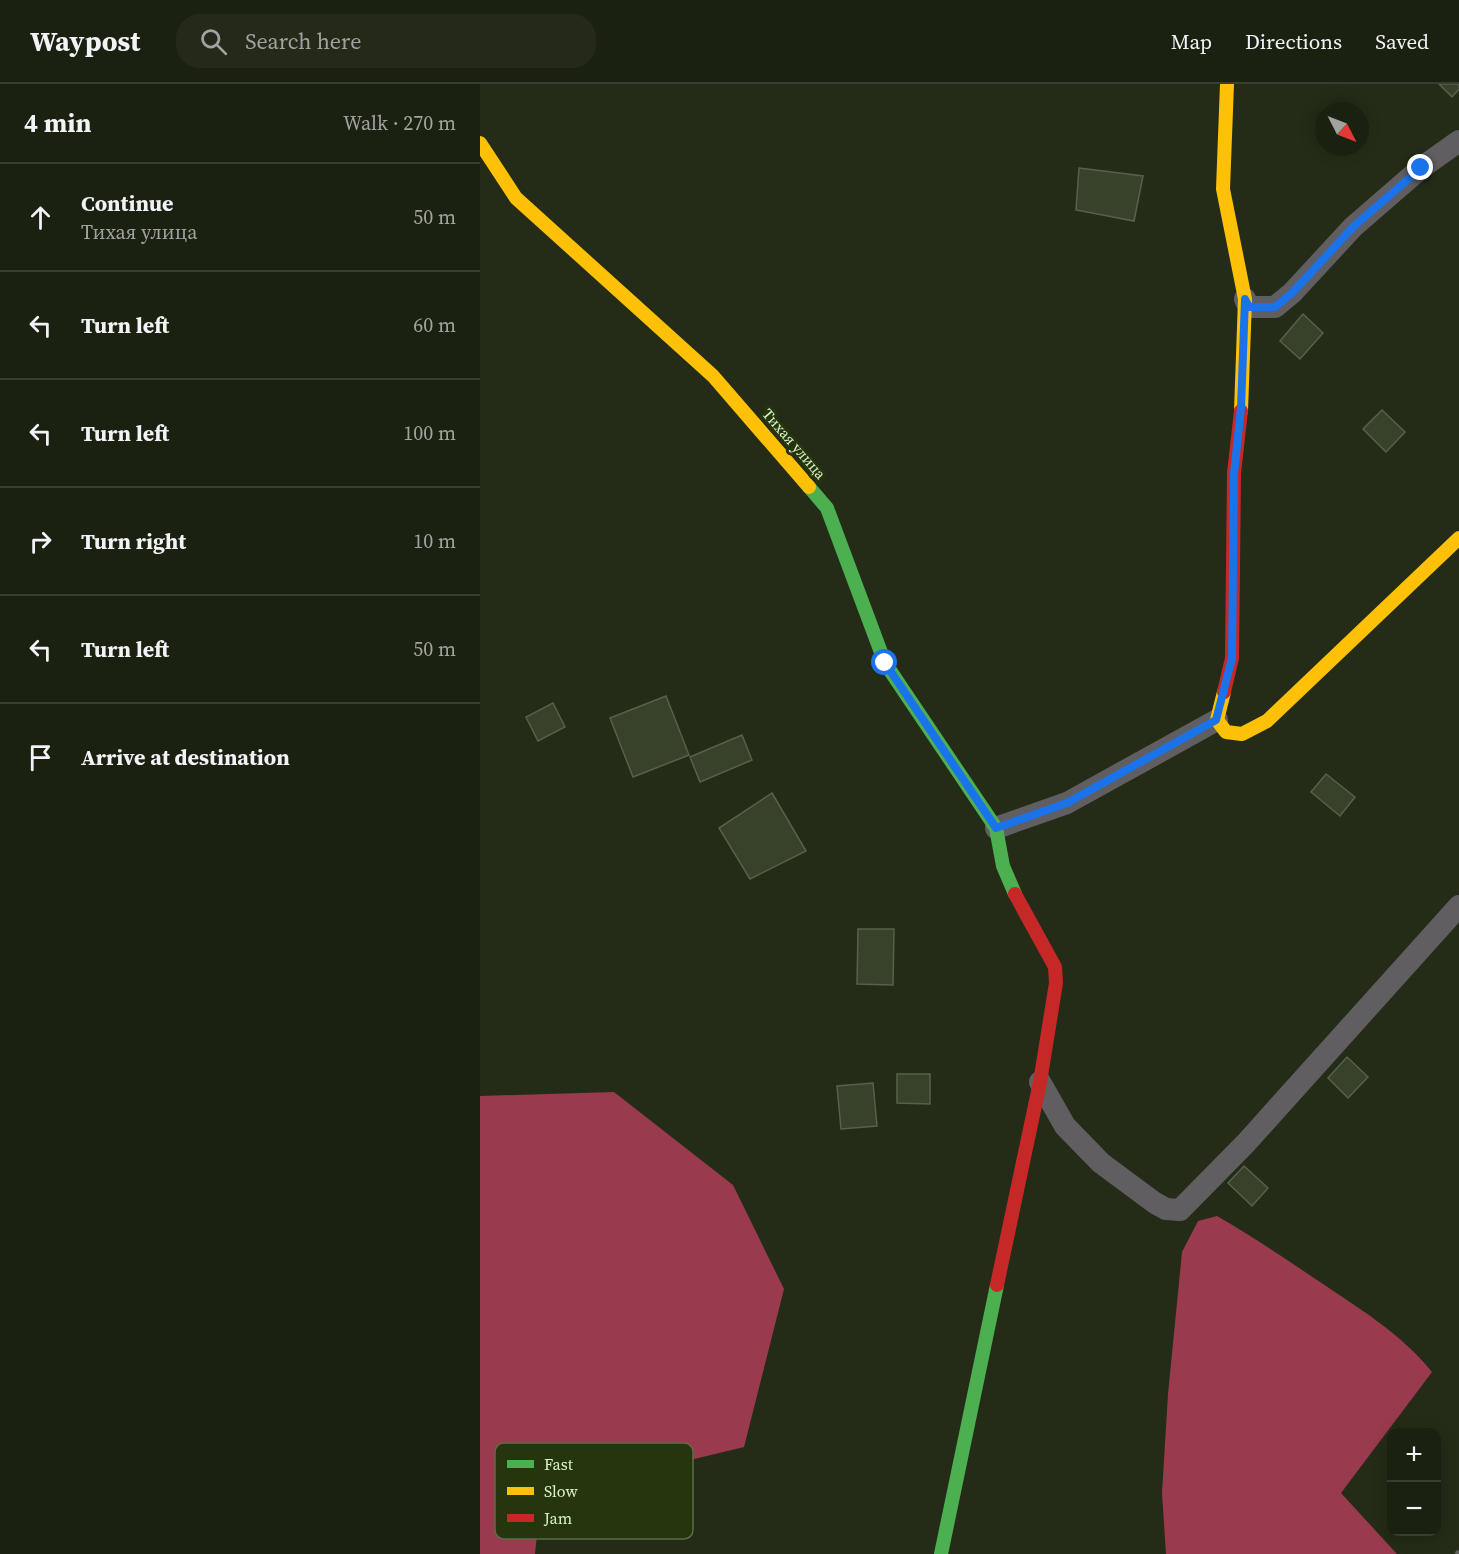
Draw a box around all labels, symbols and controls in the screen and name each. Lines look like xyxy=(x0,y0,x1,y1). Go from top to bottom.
search box xyxy=(176,14,596,68)
text: Waypost xyxy=(30,22,140,60)
icon: search xyxy=(197,25,230,58)
text: Search here xyxy=(245,26,361,56)
text: Map xyxy=(1171,27,1212,56)
text: Directions xyxy=(1245,27,1342,56)
text: Saved xyxy=(1375,27,1429,56)
north arrow xyxy=(1315,102,1369,156)
text: 4 min xyxy=(24,105,91,141)
text: Walk · 270 m xyxy=(343,109,456,137)
route end xyxy=(1407,154,1433,180)
text: Continue xyxy=(81,188,174,218)
icon: ahead xyxy=(24,201,57,234)
text: 50 m xyxy=(413,203,456,231)
text: Тихая улица xyxy=(81,218,197,246)
icon: left xyxy=(24,309,57,342)
text: Turn left xyxy=(81,310,169,340)
text: 60 m xyxy=(413,311,456,339)
street label: Тихая улица xyxy=(758,404,831,484)
icon: left xyxy=(24,417,57,450)
text: Turn left xyxy=(81,418,169,448)
text: 100 m xyxy=(403,419,456,447)
icon: right xyxy=(24,525,57,558)
text: Turn right xyxy=(81,526,186,556)
text: 10 m xyxy=(413,527,456,555)
icon: left xyxy=(24,633,57,666)
text: Turn left xyxy=(81,634,169,664)
text: 50 m xyxy=(413,635,456,663)
route start xyxy=(871,649,897,675)
icon: arrive xyxy=(24,741,57,774)
text: Arrive at destination xyxy=(81,742,290,772)
map controls xyxy=(1387,1428,1441,1536)
button: + xyxy=(1387,1428,1441,1482)
legend xyxy=(495,1443,693,1539)
text: Fast xyxy=(544,1453,574,1475)
text: Slow xyxy=(544,1480,579,1502)
button: − xyxy=(1387,1482,1441,1536)
text: Jam xyxy=(543,1507,572,1529)

